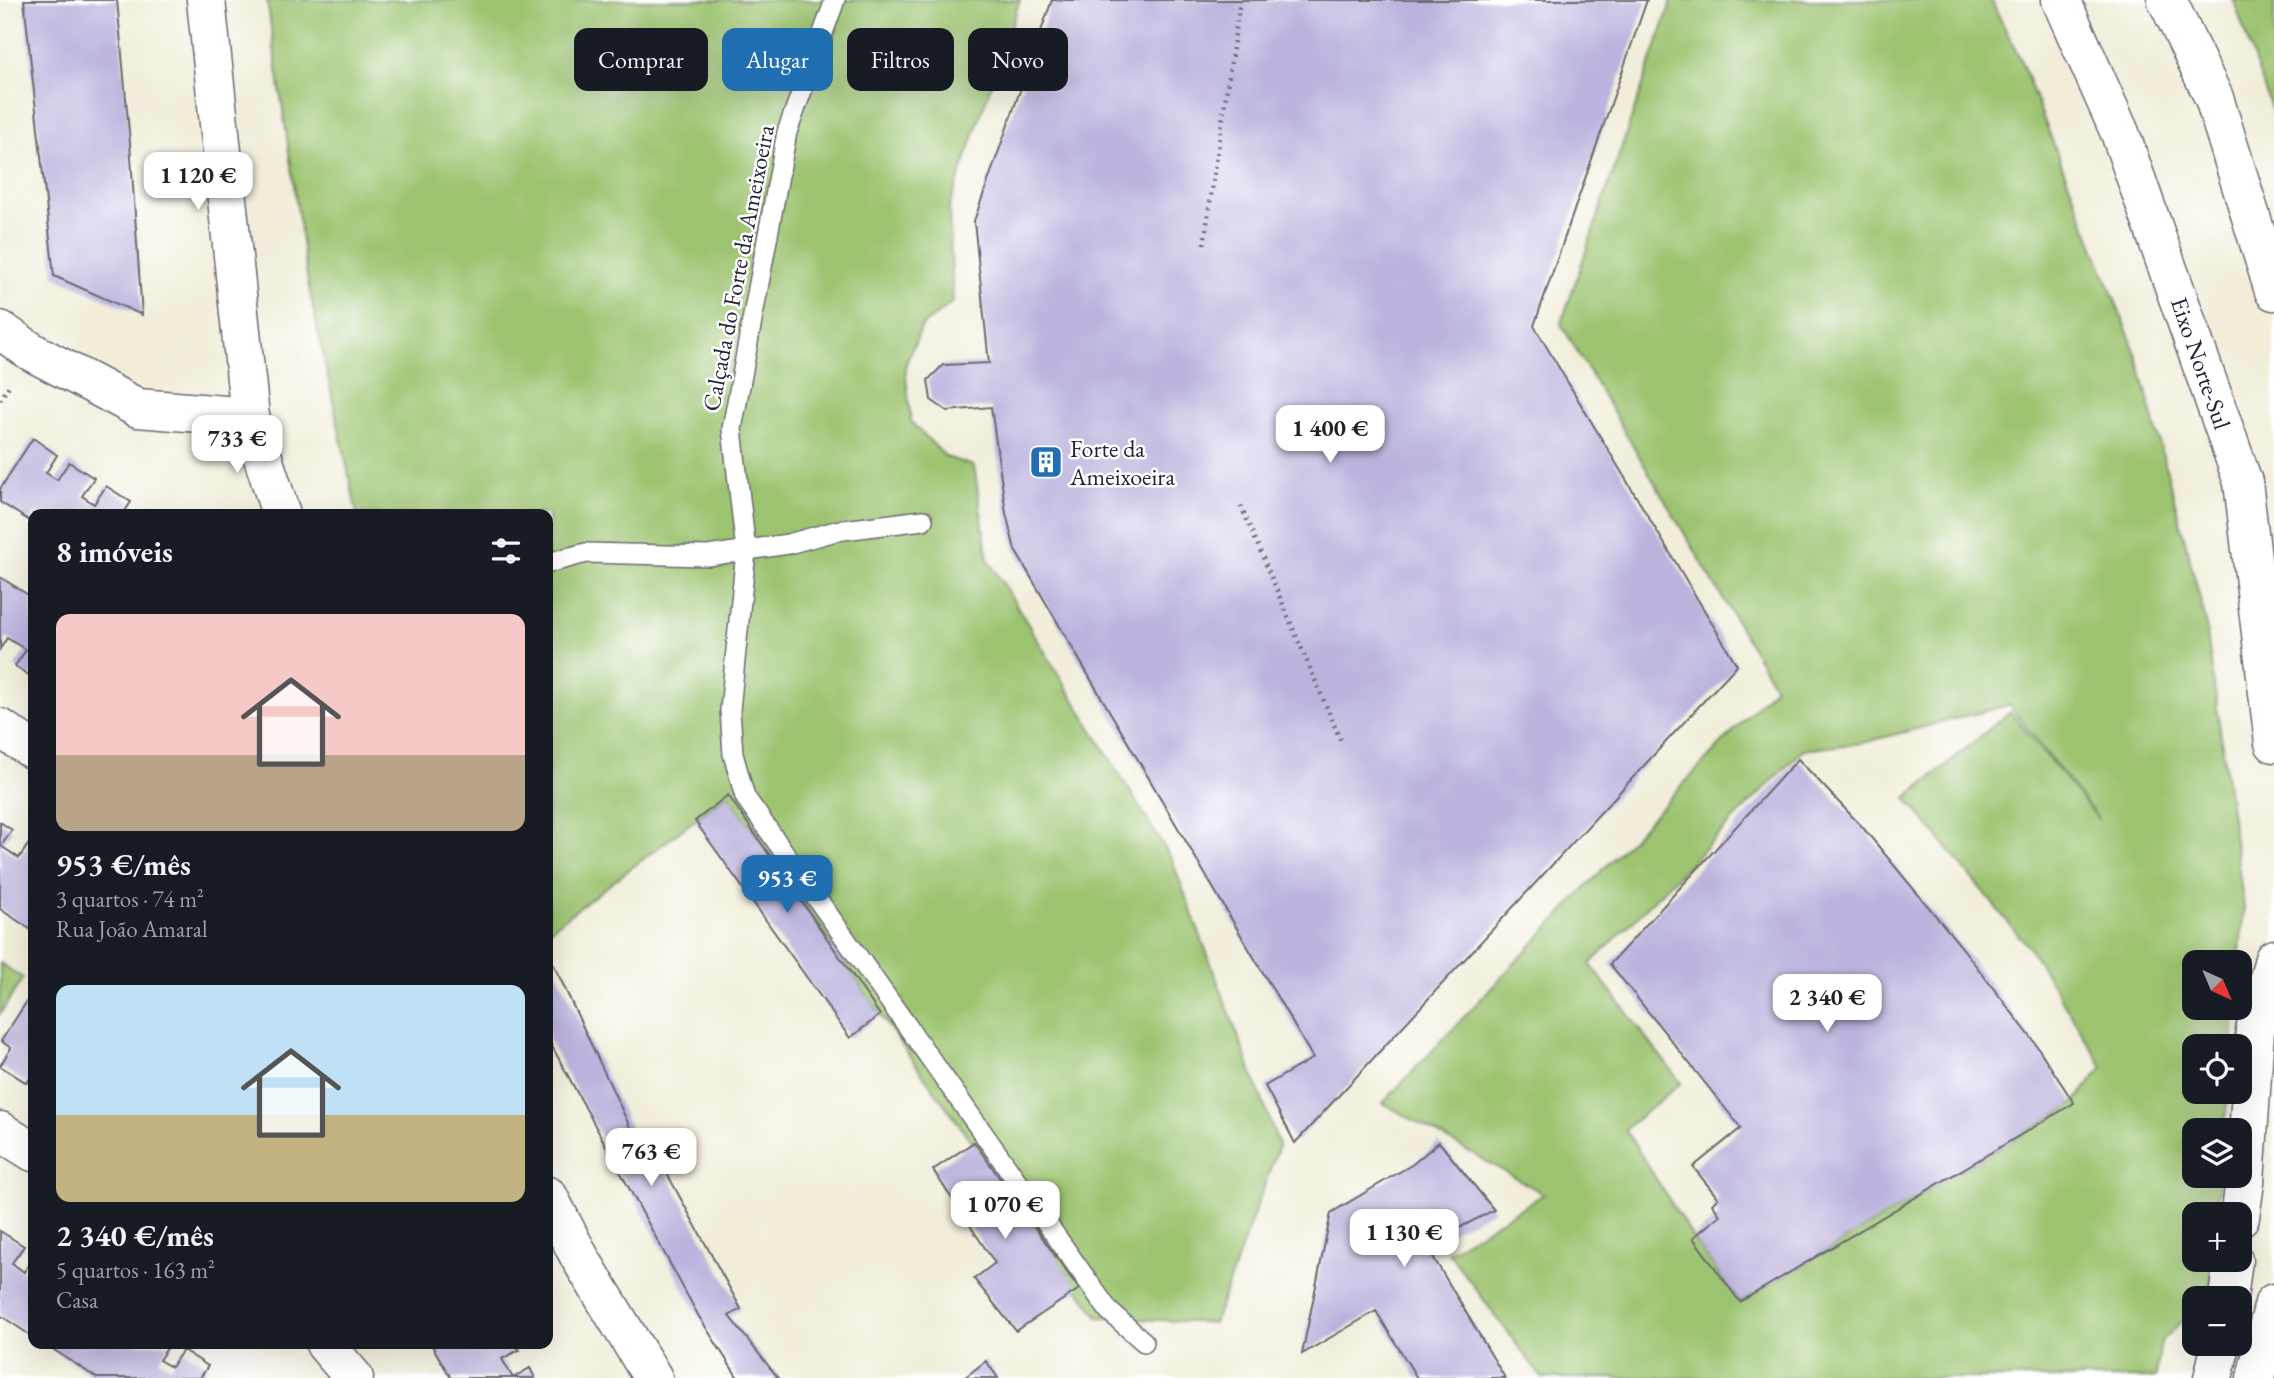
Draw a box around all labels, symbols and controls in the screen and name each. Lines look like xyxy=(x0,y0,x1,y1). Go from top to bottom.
chip: Comprar xyxy=(574,28,708,91)
chip: Alugar xyxy=(722,28,833,91)
chip: Filtros xyxy=(847,28,954,91)
chip: Novo xyxy=(968,28,1068,91)
street label: Calçada do Forte da Ameixoeira xyxy=(695,122,781,414)
pin: 1 120 € xyxy=(133,152,263,212)
text: 1 120 € xyxy=(160,160,236,190)
street label: Eixo Norte-Sul xyxy=(2164,293,2238,433)
pin: 1 400 € xyxy=(1265,406,1395,465)
text: 1 400 € xyxy=(1292,413,1368,443)
pin: 733 € xyxy=(188,416,286,475)
text: 733 € xyxy=(208,423,266,453)
place label: Forte da Ameixoeira xyxy=(1069,433,1175,492)
building icon: Forte da Ameixoeira xyxy=(1027,443,1065,481)
text: 8 imóveis xyxy=(56,532,173,571)
icon: filters xyxy=(487,532,525,570)
icon: home xyxy=(228,659,354,785)
text: 953 €/mês xyxy=(56,845,191,884)
pin: 953 € xyxy=(738,856,836,915)
text: 953 € xyxy=(758,863,816,893)
text: 3 quartos · 74 m² xyxy=(56,884,204,914)
text: Rua João Amaral xyxy=(56,914,208,944)
north arrow xyxy=(2182,950,2252,1020)
map controls xyxy=(2182,950,2252,1356)
pin: 2 340 € xyxy=(1762,974,1892,1034)
text: 2 340 € xyxy=(1789,982,1865,1012)
icon: home xyxy=(228,1030,354,1156)
button: locate xyxy=(2182,1034,2252,1104)
button: layers xyxy=(2182,1118,2252,1188)
pin: 763 € xyxy=(602,1128,700,1188)
text: 763 € xyxy=(622,1136,680,1166)
pin: 1 070 € xyxy=(940,1182,1070,1241)
text: 1 070 € xyxy=(967,1189,1043,1219)
button: + xyxy=(2182,1202,2252,1272)
pin: 1 130 € xyxy=(1339,1210,1469,1269)
text: 2 340 €/mês xyxy=(56,1216,214,1255)
text: 1 130 € xyxy=(1366,1217,1442,1247)
text: 5 quartos · 163 m² xyxy=(56,1255,215,1285)
text: Casa xyxy=(56,1285,98,1315)
button: − xyxy=(2182,1286,2252,1356)

